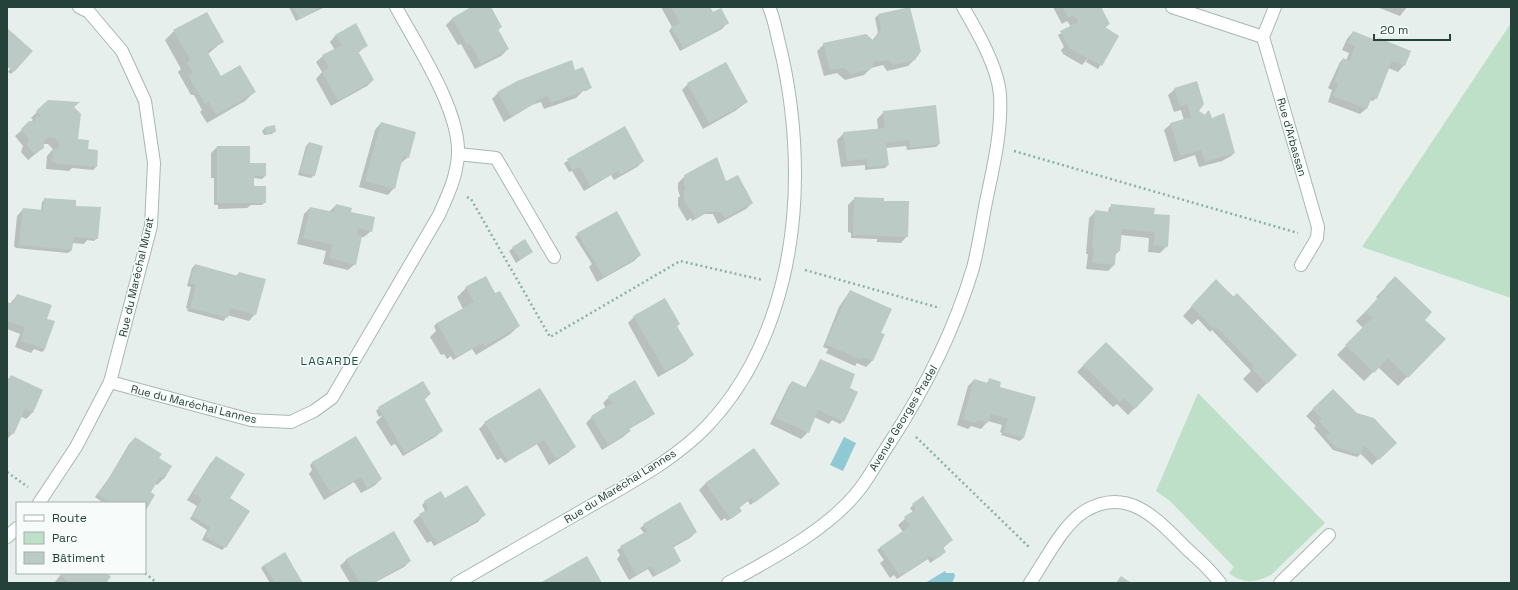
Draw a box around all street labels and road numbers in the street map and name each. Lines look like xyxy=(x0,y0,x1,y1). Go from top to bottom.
street label: Rue d'Arbassan xyxy=(1274,96,1310,178)
street label: Rue du Maréchal Murat xyxy=(115,216,157,338)
street label: Avenue Georges Pradel xyxy=(866,362,940,474)
street label: Rue du Maréchal Lannes xyxy=(130,382,259,426)
street label: Rue du Maréchal Lannes xyxy=(561,446,679,526)

